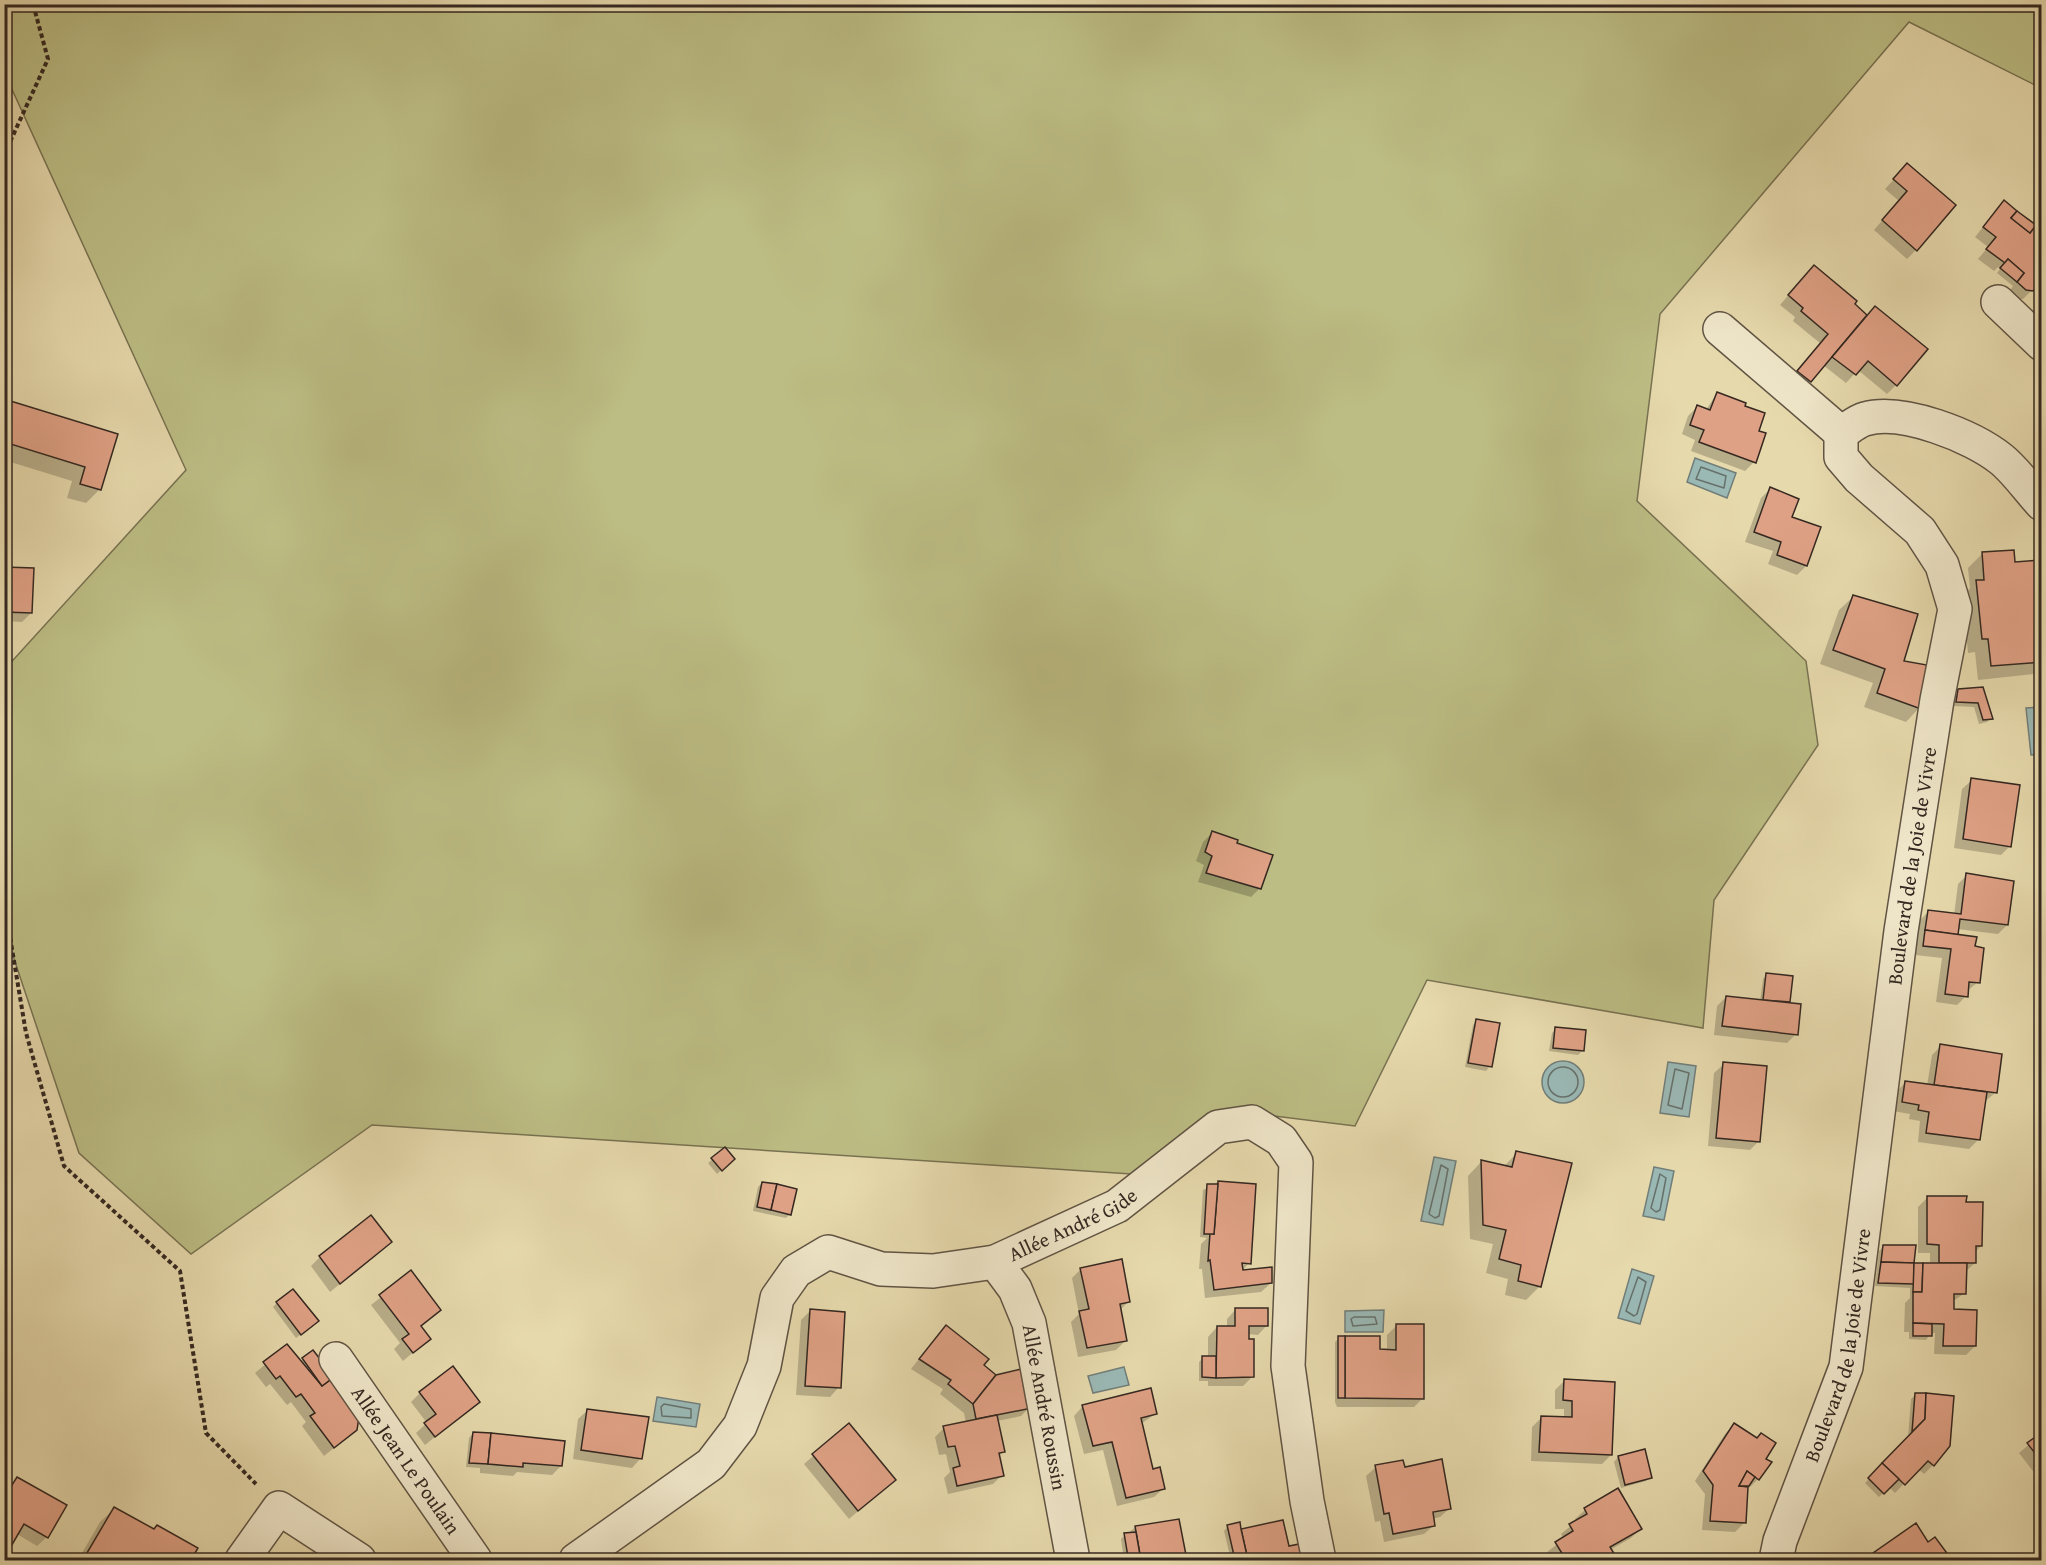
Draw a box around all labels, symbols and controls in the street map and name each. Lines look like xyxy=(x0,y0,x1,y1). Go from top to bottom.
street label: Boulevard de la Joie de Vivre xyxy=(1879,745,1943,986)
street label: Allée André Gide xyxy=(1003,1181,1143,1268)
street label: Boulevard de la Joie de Vivre xyxy=(1796,1227,1877,1466)
street label: Allée André Roussin xyxy=(1016,1322,1075,1492)
street label: Allée Jean Le Poulain xyxy=(345,1380,468,1540)

